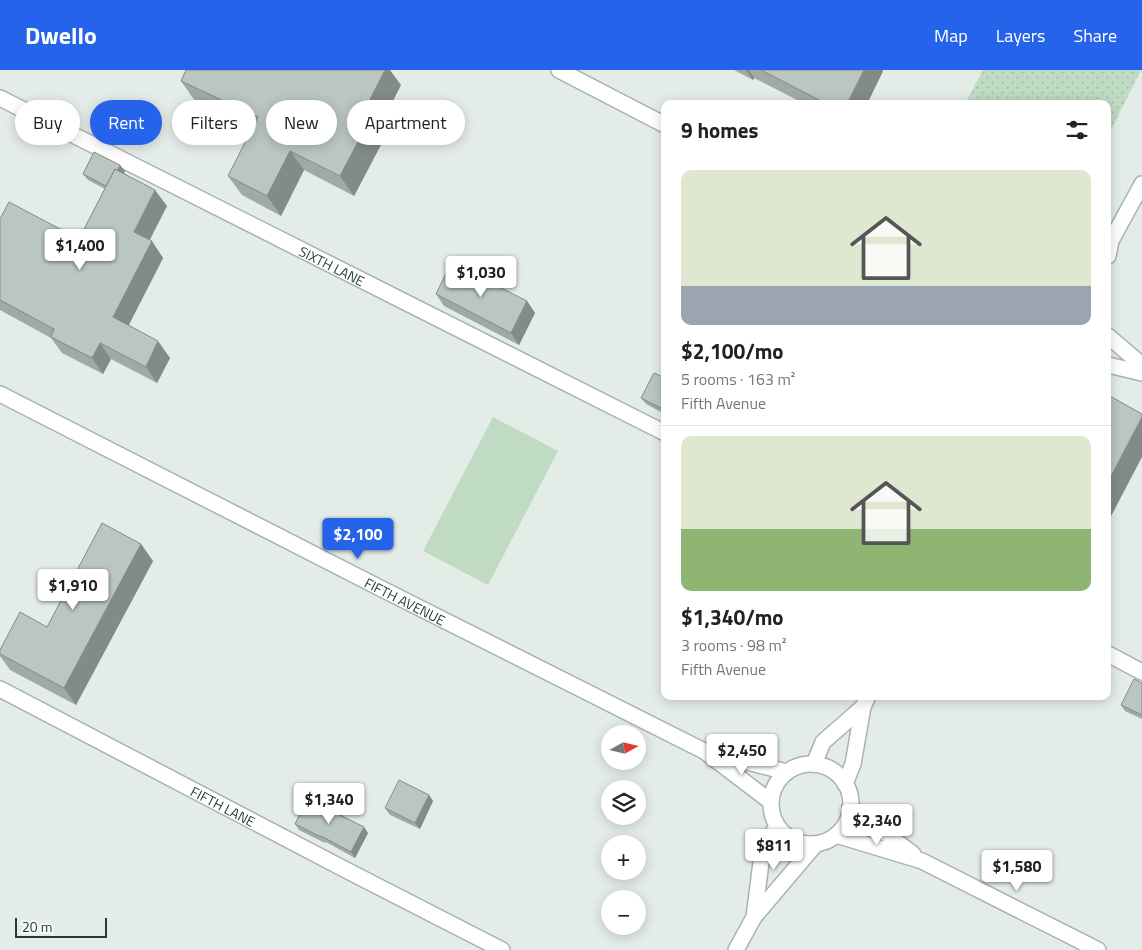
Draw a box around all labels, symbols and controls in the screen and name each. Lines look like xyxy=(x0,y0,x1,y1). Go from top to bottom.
text: Dwello xyxy=(25,17,97,53)
text: Map xyxy=(934,22,968,49)
text: Layers xyxy=(996,22,1045,49)
text: Share xyxy=(1073,22,1117,49)
chip: Buy xyxy=(15,100,80,145)
chip: Rent xyxy=(90,100,162,145)
chip: Filters xyxy=(172,100,256,145)
chip: New xyxy=(266,100,337,145)
chip: Apartment xyxy=(347,100,465,145)
text: 9 homes xyxy=(681,114,758,146)
icon: filters xyxy=(1063,116,1091,144)
icon: home xyxy=(841,203,931,293)
pin: $1,400 xyxy=(39,228,121,271)
text: $1,400 xyxy=(55,233,105,257)
street label: SIXTH LANE xyxy=(296,240,369,291)
pin: $1,030 xyxy=(440,256,522,298)
text: $1,030 xyxy=(456,260,506,284)
text: $2,100/mo xyxy=(681,335,783,367)
text: 5 rooms · 163 m² xyxy=(681,367,795,391)
text: Fifth Avenue xyxy=(681,391,766,415)
icon: home xyxy=(841,468,931,558)
pin: $2,100 xyxy=(317,518,399,560)
text: $2,100 xyxy=(333,522,383,546)
pin: $1,910 xyxy=(32,568,114,611)
street label: FIFTH AVENUE xyxy=(361,571,450,630)
text: $1,910 xyxy=(48,573,98,597)
text: $1,340/mo xyxy=(681,601,783,633)
text: 3 rooms · 98 m² xyxy=(681,633,786,657)
text: Fifth Avenue xyxy=(681,657,766,681)
north arrow xyxy=(601,725,646,770)
map controls xyxy=(601,725,646,935)
pin: $2,450 xyxy=(701,734,783,776)
text: $2,450 xyxy=(717,738,767,762)
street label: FIFTH LANE xyxy=(187,780,260,832)
button: layers xyxy=(601,780,646,825)
pin: $1,340 xyxy=(288,782,370,825)
text: $1,340 xyxy=(304,787,354,811)
pin: $2,340 xyxy=(836,804,918,846)
text: $2,340 xyxy=(852,808,902,832)
pin: $811 xyxy=(744,828,804,871)
text: $811 xyxy=(756,833,792,857)
button: + xyxy=(601,835,646,880)
pin: $1,580 xyxy=(976,850,1058,892)
text: $1,580 xyxy=(992,854,1042,878)
button: − xyxy=(601,890,646,935)
scale bar xyxy=(15,915,108,938)
text: 20 m xyxy=(22,916,52,937)

